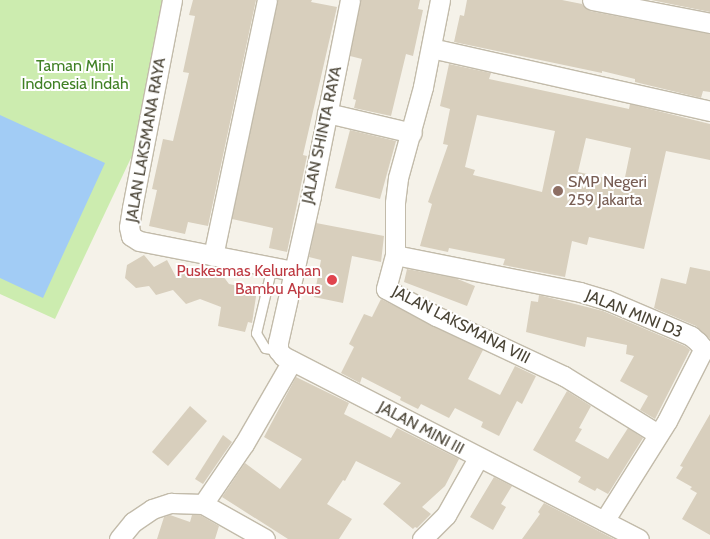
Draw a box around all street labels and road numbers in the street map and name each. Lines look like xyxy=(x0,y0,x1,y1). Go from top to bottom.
street label: JALAN LAKSMANA RAYA xyxy=(122,56,170,224)
street label: JALAN SHINTA RAYA xyxy=(298,64,346,206)
street label: JALAN LAKSMANA VIII xyxy=(389,282,533,368)
street label: JALAN MINI D3 xyxy=(583,286,685,342)
street label: JALAN MINI III xyxy=(375,397,467,459)

